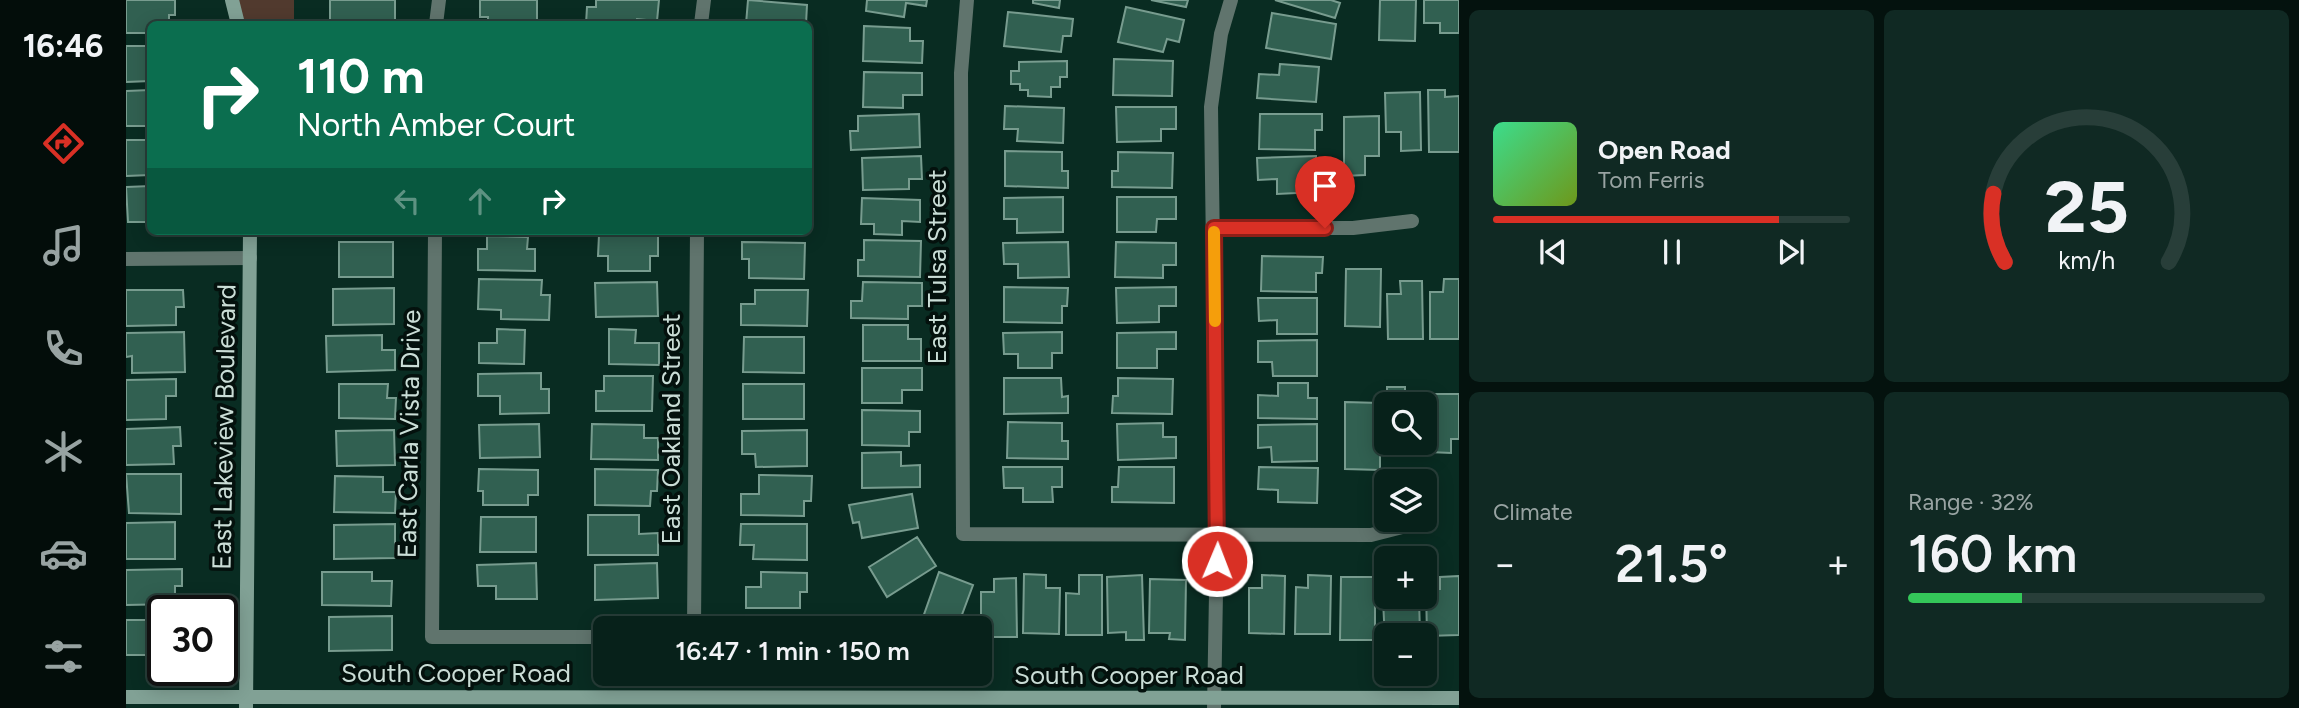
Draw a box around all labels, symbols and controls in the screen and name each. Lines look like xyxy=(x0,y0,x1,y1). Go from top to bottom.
text: 16:46 xyxy=(23,27,103,65)
text: 110 m xyxy=(297,46,425,105)
icon: right xyxy=(182,49,273,140)
text: North Amber Court xyxy=(297,106,575,144)
icon: directions xyxy=(39,119,88,168)
text: Open Road xyxy=(1598,134,1731,166)
pin xyxy=(1295,156,1355,228)
text: 25 xyxy=(2044,164,2129,251)
text: Tom Ferris xyxy=(1598,166,1704,194)
icon: arrive xyxy=(1306,167,1344,205)
street label: East Tulsa Street xyxy=(921,169,953,364)
icon: left xyxy=(388,182,426,220)
icon: ahead xyxy=(461,182,499,220)
icon: right xyxy=(534,182,572,220)
icon: music xyxy=(39,221,88,270)
icon: previous xyxy=(1534,233,1572,271)
icon: pause xyxy=(1653,233,1691,271)
icon: next xyxy=(1772,233,1810,271)
text: km/h xyxy=(2058,245,2115,275)
street label: East Lakeview Boulevard xyxy=(206,284,242,570)
street label: East Carla Vista Drive xyxy=(391,309,427,559)
street label: East Oakland Street xyxy=(655,313,687,545)
icon: phone xyxy=(39,324,88,373)
map controls xyxy=(1374,392,1437,686)
button: search xyxy=(1374,392,1437,455)
icon: climate xyxy=(39,427,88,476)
button: layers xyxy=(1374,469,1437,532)
text: Range · 32% xyxy=(1908,488,2034,516)
text: Climate xyxy=(1493,498,1572,526)
text: 160 km xyxy=(1908,523,2078,585)
position arrow xyxy=(1180,524,1254,598)
icon: car xyxy=(39,529,88,578)
text: 21.5° xyxy=(1615,533,1728,595)
text: − xyxy=(1493,541,1517,587)
text: + xyxy=(1826,541,1850,587)
button: + xyxy=(1374,546,1437,609)
speed limit sign: 30 xyxy=(147,595,238,686)
button: − xyxy=(1374,623,1437,686)
icon: filters xyxy=(39,632,88,681)
text: 16:47 · 1 min · 150 m xyxy=(675,635,910,667)
street label: South Cooper Road xyxy=(341,657,571,689)
street label: South Cooper Road xyxy=(1014,659,1244,691)

